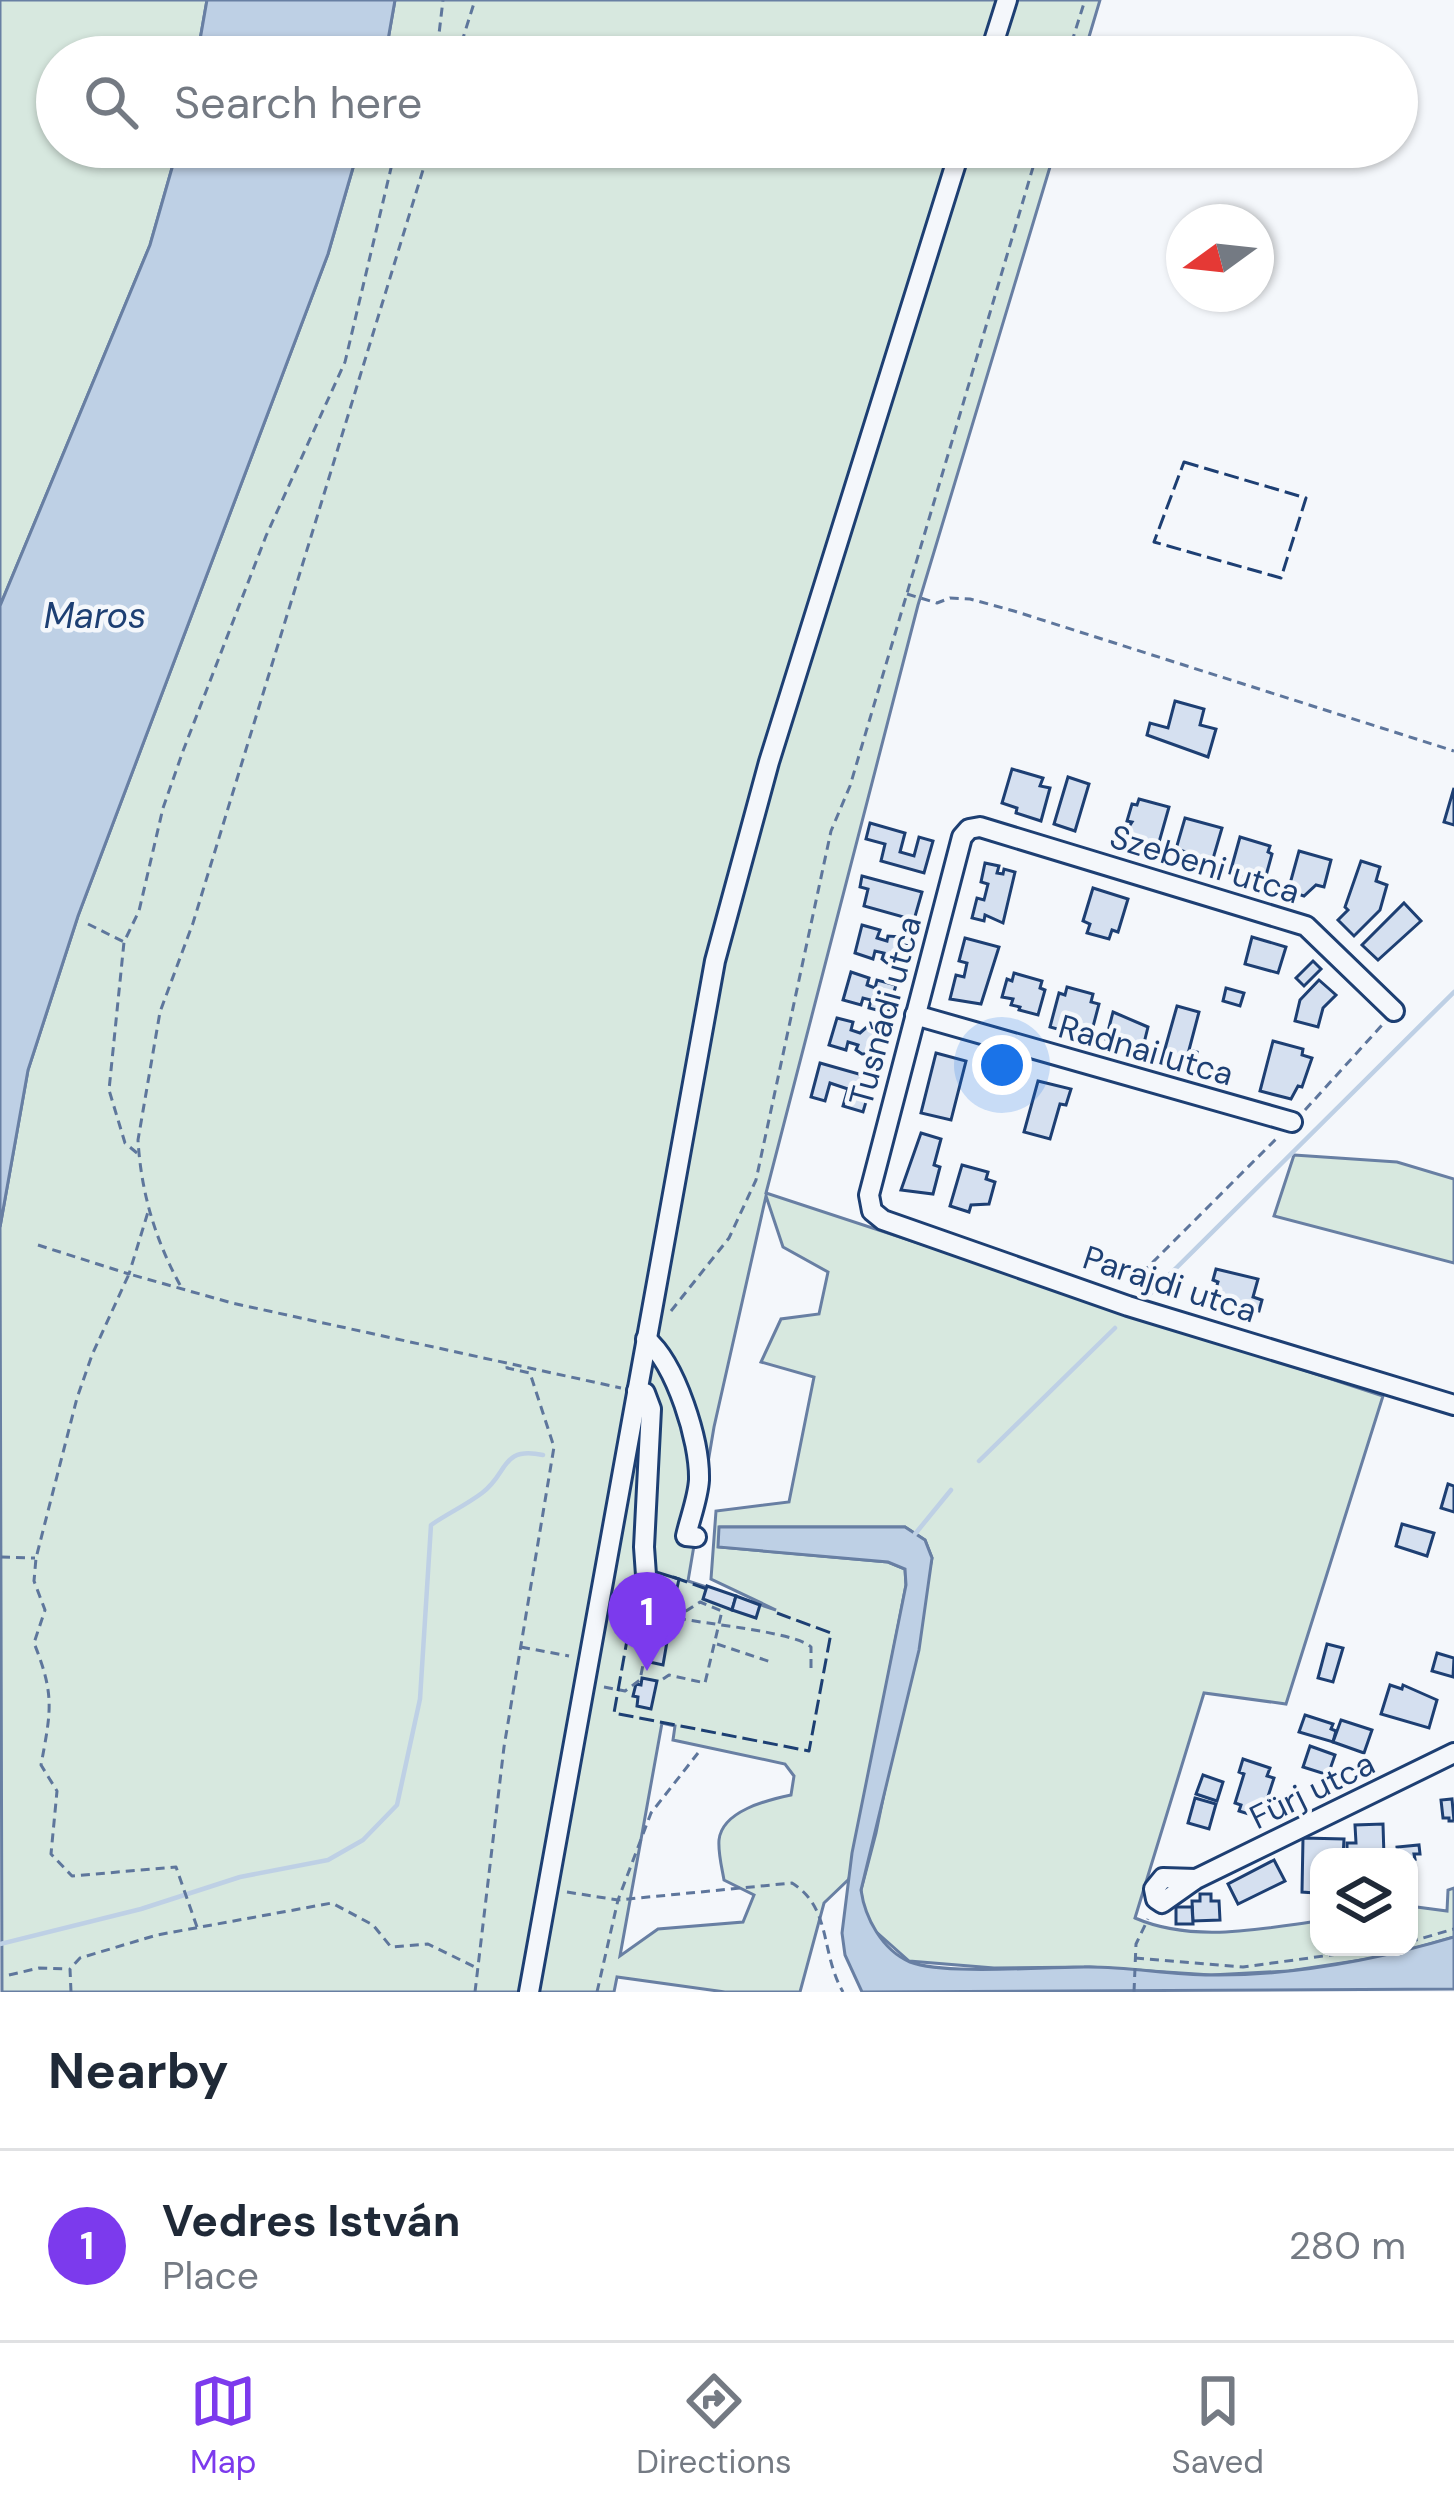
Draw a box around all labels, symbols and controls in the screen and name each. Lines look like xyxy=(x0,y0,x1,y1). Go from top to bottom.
search box xyxy=(36,36,1418,168)
icon: search xyxy=(78,69,144,135)
text: Search here xyxy=(174,73,422,132)
north arrow xyxy=(1166,204,1274,312)
water label: Maros xyxy=(44,592,146,639)
street label: Szebeni utca xyxy=(1105,815,1305,913)
street label: Tusnádi utca xyxy=(839,911,931,1111)
street label: Radnai utca xyxy=(1054,1005,1238,1095)
your location xyxy=(972,1035,1032,1095)
street label: Parajdi utca xyxy=(1078,1236,1262,1332)
pin: 1 xyxy=(608,1572,686,1671)
street label: Fürj utca xyxy=(1242,1741,1382,1839)
map controls xyxy=(1310,1848,1418,1956)
button: layers xyxy=(1310,1848,1418,1956)
text: Nearby xyxy=(48,2037,229,2104)
text: Vedres István xyxy=(162,2191,461,2250)
text: 1 xyxy=(80,2220,94,2271)
text: 280 m xyxy=(1289,2220,1406,2271)
text: Place xyxy=(162,2250,259,2301)
tab: Map xyxy=(190,2368,256,2483)
tab: Directions xyxy=(636,2368,792,2483)
tab: Saved xyxy=(1172,2368,1264,2483)

